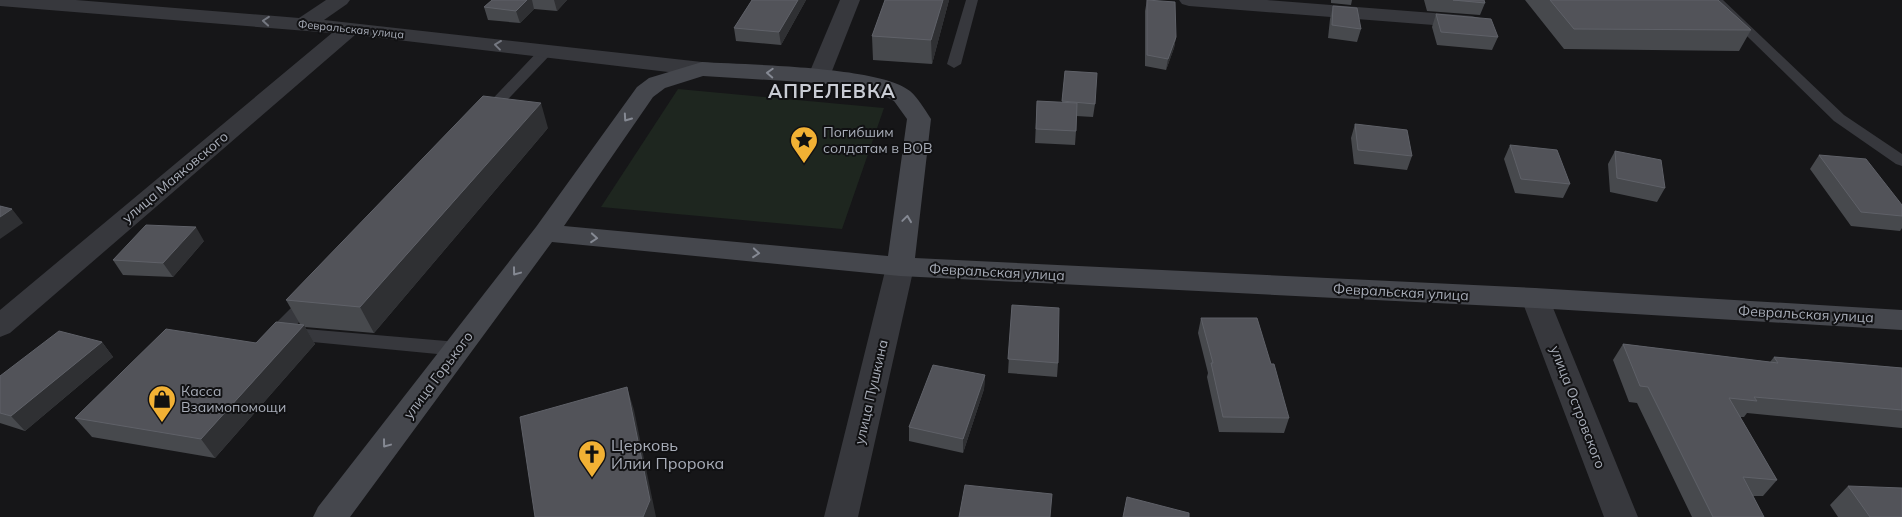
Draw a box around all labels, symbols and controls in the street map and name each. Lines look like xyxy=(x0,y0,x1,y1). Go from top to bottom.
one-way arrow xyxy=(262,16,270,27)
street label: Февральская улица xyxy=(297,16,405,42)
one-way arrow xyxy=(494,40,502,51)
one-way arrow xyxy=(766,67,774,78)
district label: АПРЕЛЕВКА xyxy=(768,79,896,103)
one-way arrow xyxy=(624,112,633,122)
place label: Погибшим солдатам в ВОВ xyxy=(823,123,933,157)
place icon: Погибшим солдатам в ВОВ xyxy=(789,125,819,164)
street label: улица Маяковского xyxy=(118,127,232,227)
one-way arrow xyxy=(901,214,912,222)
one-way arrow xyxy=(590,232,598,243)
one-way arrow xyxy=(752,247,760,258)
street label: Февральская улица xyxy=(929,259,1065,285)
one-way arrow xyxy=(513,266,522,276)
street label: Февральская улица xyxy=(1333,279,1469,305)
street label: Февральская улица xyxy=(1738,301,1874,327)
street label: улица Горького xyxy=(399,328,477,422)
street label: улица Пушкина xyxy=(850,338,892,446)
street label: улица Островского xyxy=(1546,343,1610,471)
place label: Касса Взаимопомощи xyxy=(181,382,286,416)
shop icon: Касса Взаимопомощи xyxy=(147,384,177,423)
place label: Церковь Илии Пророка xyxy=(611,435,724,473)
one-way arrow xyxy=(384,438,392,447)
church icon: Церковь Илии Пророка xyxy=(577,439,607,478)

